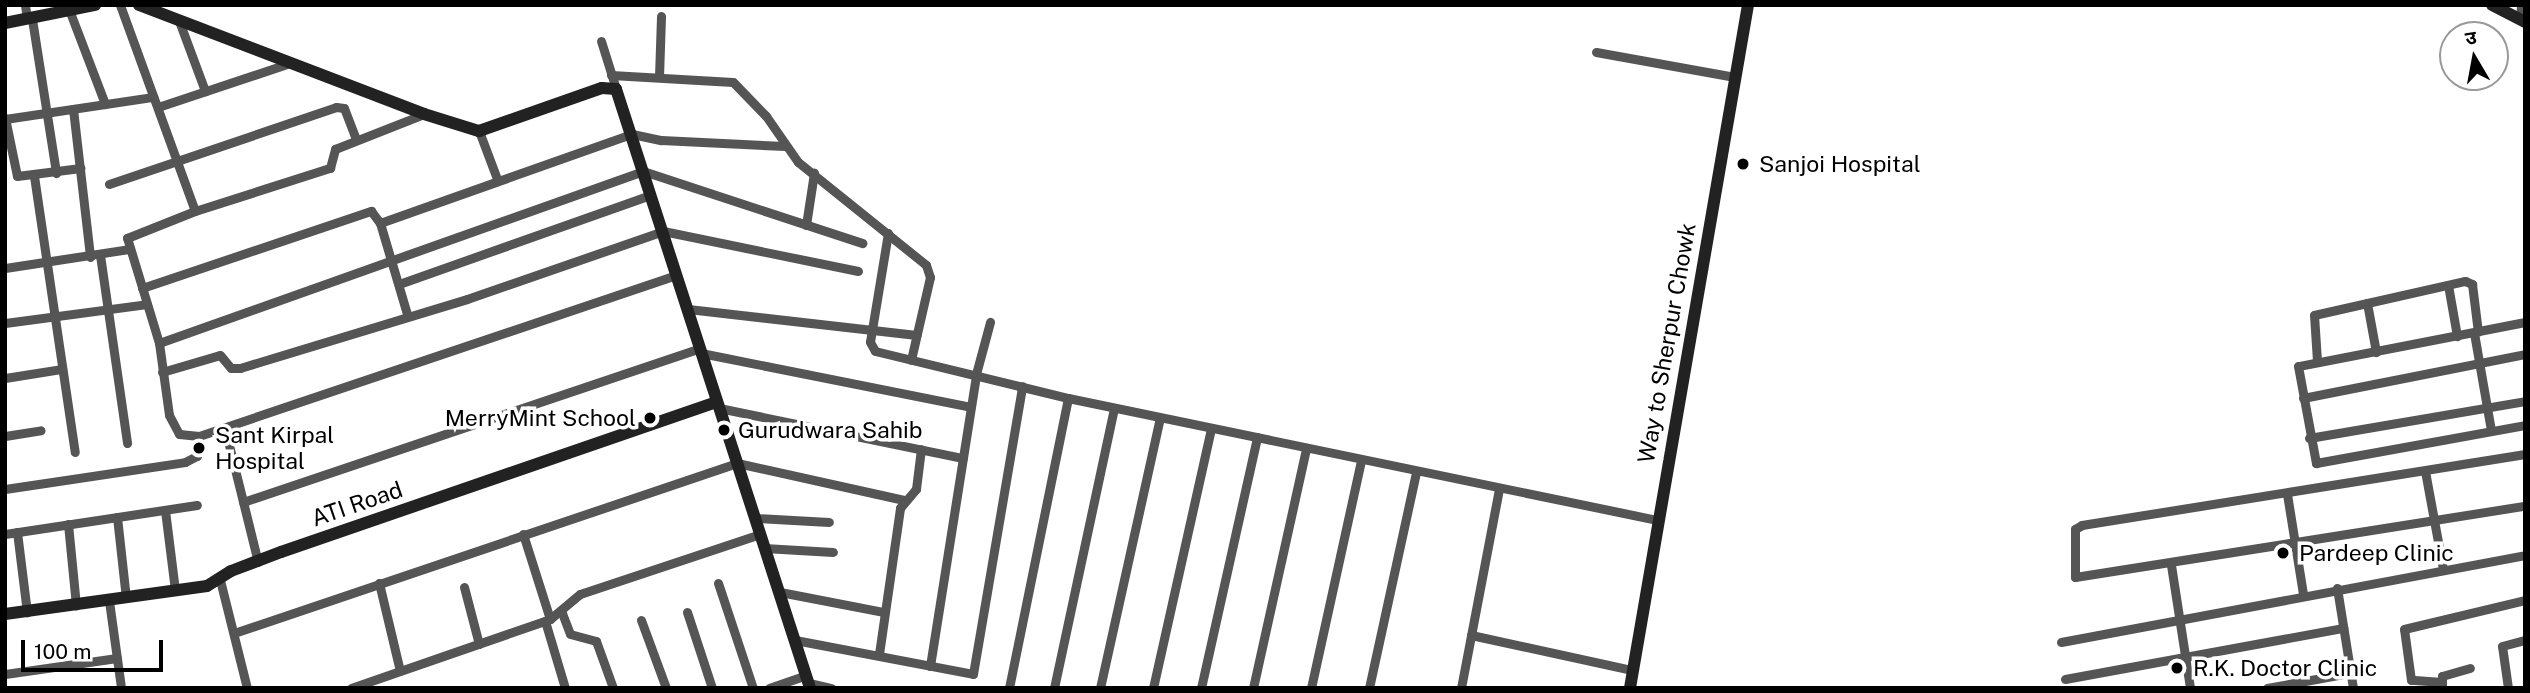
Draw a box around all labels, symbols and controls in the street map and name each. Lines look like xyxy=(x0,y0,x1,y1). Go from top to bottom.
north arrow xyxy=(2439,21,2509,91)
text: उ xyxy=(2463,25,2478,49)
place label: Sanjoi Hospital xyxy=(1759,150,1921,178)
marker: Sanjoi Hospital xyxy=(1733,154,1753,174)
street label: Way to Sherpur Chowk xyxy=(1632,221,1702,465)
place label: MerryMint School xyxy=(445,404,636,432)
marker: MerryMint School xyxy=(642,410,658,426)
place label: Gurudwara Sahib xyxy=(738,416,923,444)
place label: Sant Kirpal Hospital xyxy=(215,421,334,475)
marker: Gurudwara Sahib xyxy=(716,422,732,438)
marker: Sant Kirpal Hospital xyxy=(189,438,209,458)
street label: ATI Road xyxy=(308,476,406,532)
place label: Pardeep Clinic xyxy=(2299,539,2454,567)
marker: Pardeep Clinic xyxy=(2273,543,2293,563)
scale bar xyxy=(24,626,166,670)
text: 100 m xyxy=(34,639,91,664)
place label: R.K. Doctor Clinic xyxy=(2193,654,2377,682)
marker: R.K. Doctor Clinic xyxy=(2167,658,2187,678)

